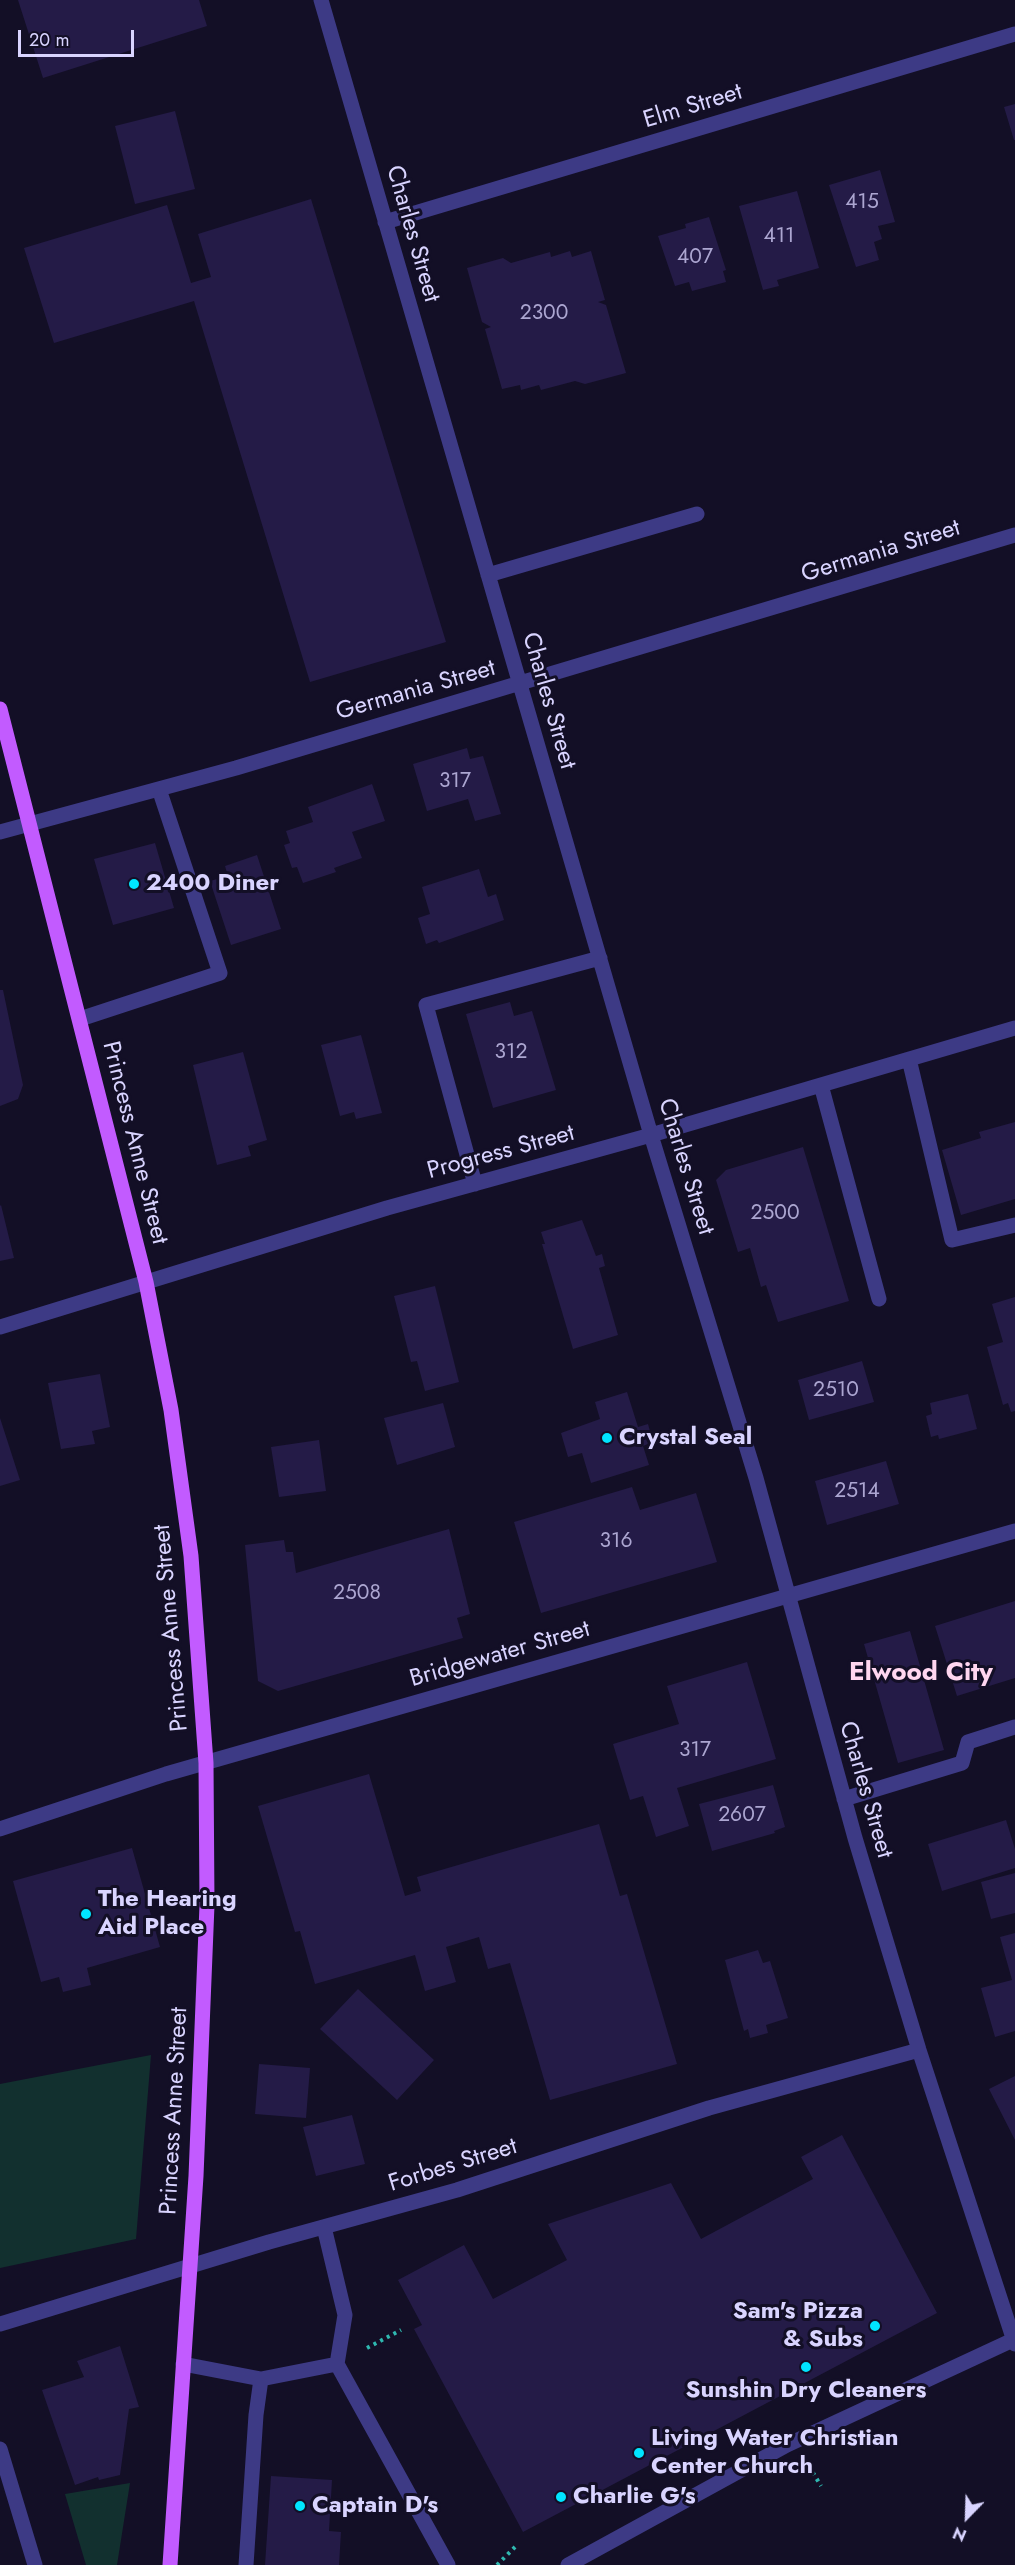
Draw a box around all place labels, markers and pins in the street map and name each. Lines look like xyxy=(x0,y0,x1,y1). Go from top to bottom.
place label: 2400 Diner xyxy=(146,870,279,898)
marker: 2400 Diner xyxy=(127,877,141,891)
place label: Crystal Seal xyxy=(619,1424,752,1452)
marker: Crystal Seal xyxy=(600,1431,614,1445)
place label: The Hearing Aid Place xyxy=(98,1886,237,1942)
marker: The Hearing Aid Place xyxy=(79,1907,93,1921)
place label: Sam's Pizza & Subs xyxy=(733,2298,863,2354)
marker: Sam's Pizza & Subs xyxy=(868,2319,882,2333)
marker: Sunshin Dry Cleaners xyxy=(799,2360,813,2374)
place label: Sunshin Dry Cleaners xyxy=(685,2377,927,2405)
place label: Living Water Christian Center Church xyxy=(651,2425,899,2481)
marker: Living Water Christian Center Church xyxy=(632,2446,646,2460)
place label: Charlie G's xyxy=(573,2483,696,2511)
marker: Charlie G's xyxy=(554,2490,568,2504)
place label: Captain D's xyxy=(312,2492,438,2520)
marker: Captain D's xyxy=(293,2499,307,2513)

